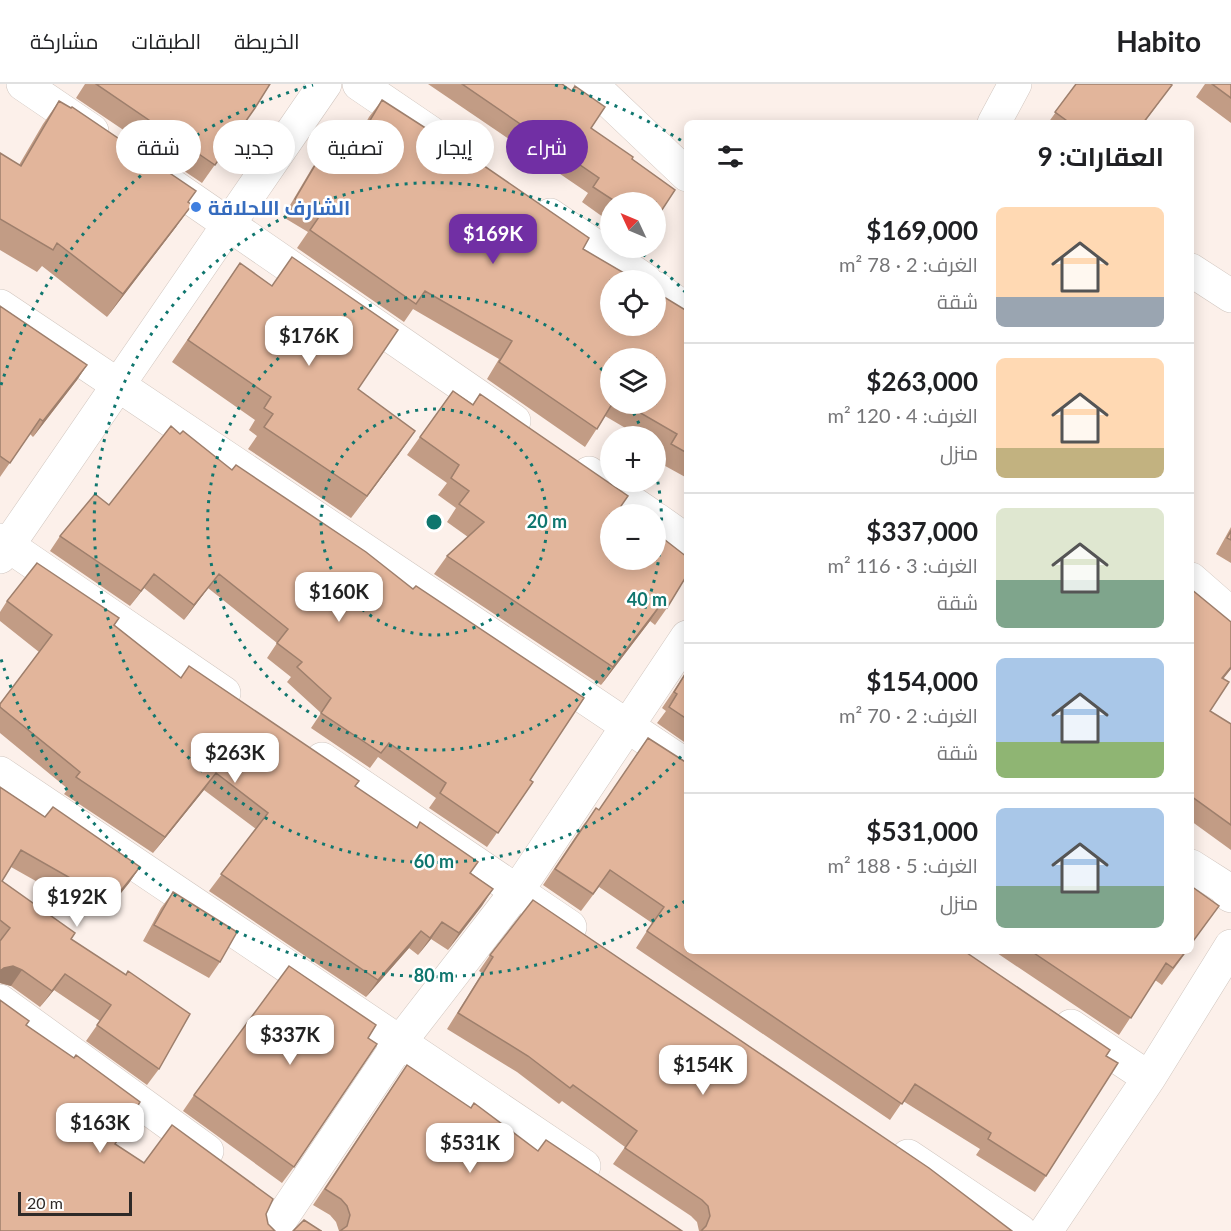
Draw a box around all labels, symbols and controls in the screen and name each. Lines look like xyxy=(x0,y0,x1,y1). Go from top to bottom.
text: Habito xyxy=(1116,24,1201,58)
text: مشاركة xyxy=(30,28,99,53)
text: الطبقات xyxy=(132,28,201,53)
text: الخريطة xyxy=(234,28,300,53)
chip: شقة xyxy=(116,120,201,174)
chip: جديد xyxy=(213,120,295,174)
chip: تصفية xyxy=(307,120,404,174)
chip: إيجار xyxy=(416,120,494,174)
chip: شراء xyxy=(506,120,588,174)
icon: filters xyxy=(714,140,747,173)
text: العقارات: 9 xyxy=(1038,140,1164,172)
north arrow xyxy=(600,192,666,258)
map controls xyxy=(600,192,666,570)
place label: الشارف اللحلاقة xyxy=(208,195,350,220)
marker: الشارف اللحلاقة xyxy=(189,200,203,214)
pin: $169K xyxy=(451,214,535,265)
text: $169,000 xyxy=(866,214,978,246)
text: $169K xyxy=(463,221,523,245)
icon: home xyxy=(1044,231,1116,303)
text: الغرف: 2 · 78 m² xyxy=(839,252,978,276)
button: locate xyxy=(600,270,666,336)
text: شقة xyxy=(937,289,978,313)
pin: $176K xyxy=(267,316,351,367)
text: $176K xyxy=(279,323,339,347)
button: layers xyxy=(600,348,666,414)
text: $263,000 xyxy=(866,365,978,397)
icon: home xyxy=(1044,382,1116,454)
text: الغرف: 4 · 120 m² xyxy=(827,403,978,427)
button: + xyxy=(600,426,666,492)
text: منزل xyxy=(940,440,978,464)
button: − xyxy=(600,504,666,570)
text: 20 m xyxy=(527,510,567,532)
centre of rings xyxy=(424,512,444,532)
text: $337,000 xyxy=(866,515,978,547)
icon: home xyxy=(1044,532,1116,604)
text: الغرف: 3 · 116 m² xyxy=(827,553,978,577)
pin: $160K xyxy=(297,572,381,623)
text: $160K xyxy=(309,579,369,603)
text: 40 m xyxy=(627,588,667,610)
text: شقة xyxy=(937,590,978,614)
text: $154,000 xyxy=(866,665,978,697)
icon: home xyxy=(1044,682,1116,754)
text: الغرف: 2 · 70 m² xyxy=(839,703,978,727)
pin: $263K xyxy=(193,733,277,784)
text: $263K xyxy=(205,740,265,764)
text: شقة xyxy=(937,740,978,764)
text: $531,000 xyxy=(866,815,978,847)
icon: home xyxy=(1044,832,1116,904)
text: 60 m xyxy=(414,850,454,872)
text: الغرف: 5 · 188 m² xyxy=(827,853,978,877)
pin: $192K xyxy=(35,877,119,928)
text: $192K xyxy=(47,884,107,908)
text: منزل xyxy=(940,890,978,914)
text: 80 m xyxy=(414,964,454,986)
pin: $337K xyxy=(248,1015,332,1066)
text: $337K xyxy=(260,1022,320,1046)
pin: $154K xyxy=(661,1045,745,1096)
text: $154K xyxy=(673,1052,733,1076)
pin: $163K xyxy=(58,1103,142,1154)
text: $163K xyxy=(70,1110,130,1134)
pin: $531K xyxy=(428,1123,512,1174)
text: $531K xyxy=(440,1130,500,1154)
scale bar xyxy=(18,1189,132,1216)
text: 20 m xyxy=(27,1193,63,1212)

